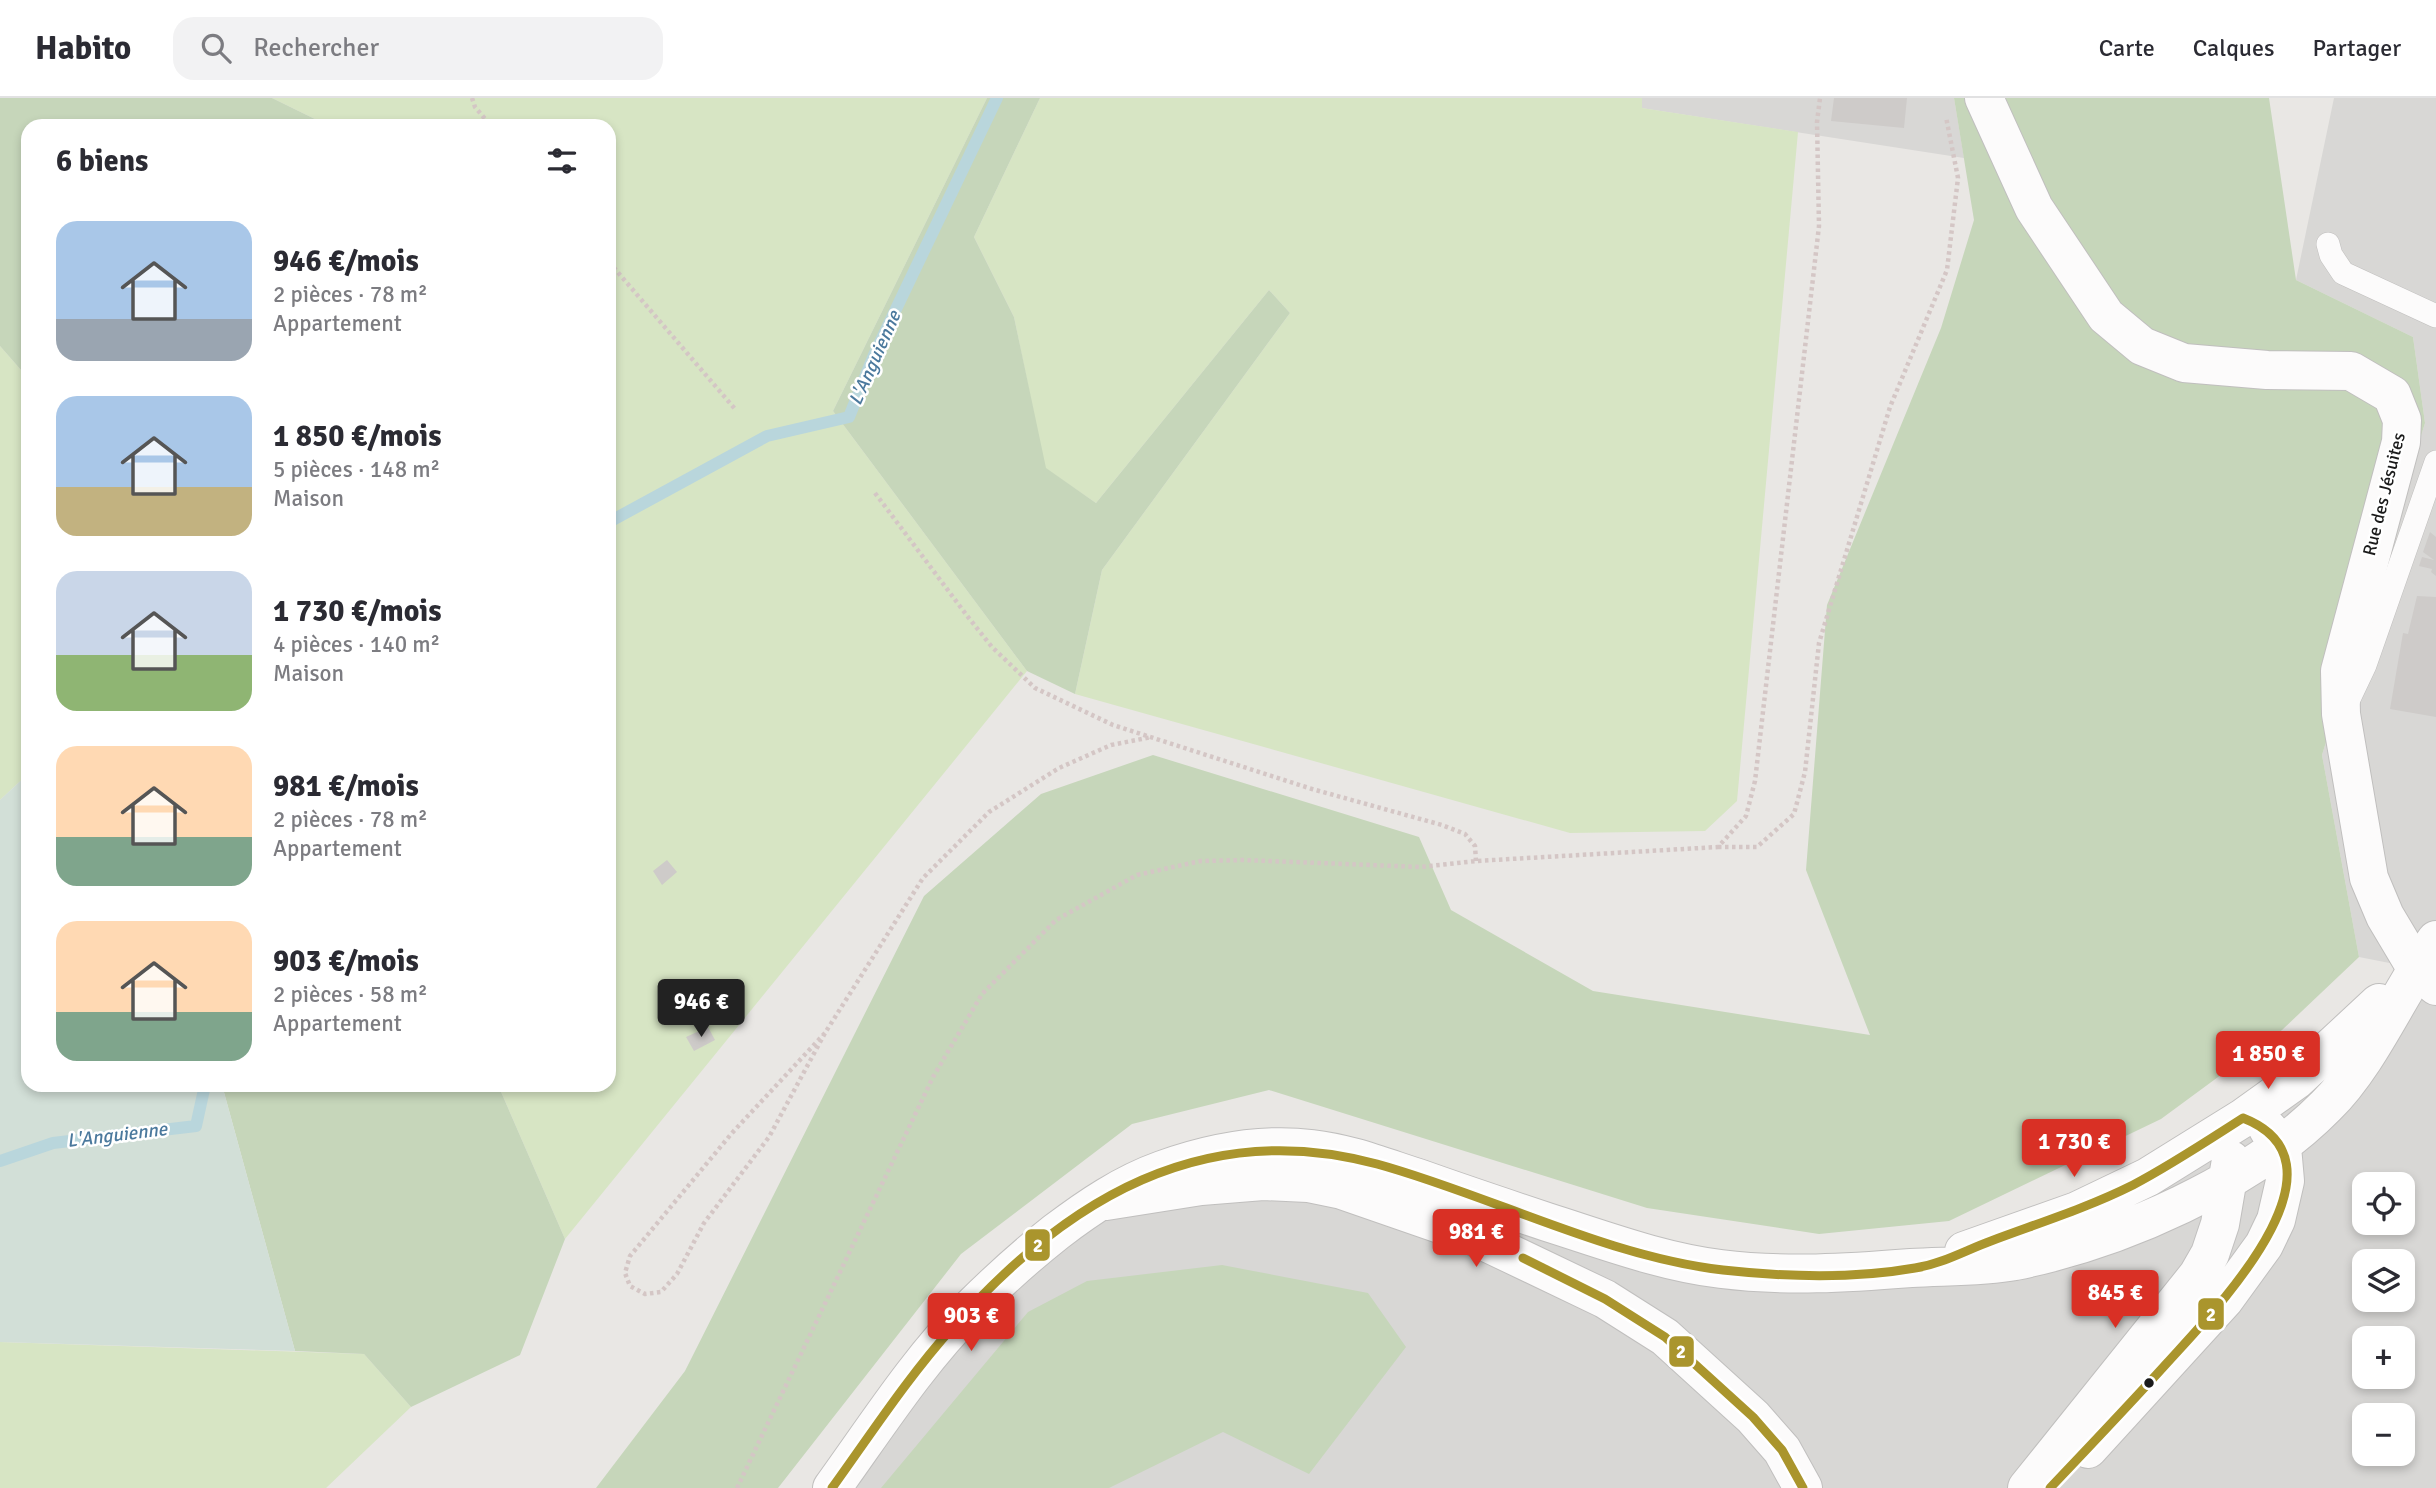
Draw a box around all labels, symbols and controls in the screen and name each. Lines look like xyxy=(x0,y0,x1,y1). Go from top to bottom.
search box xyxy=(173,17,663,80)
text: Habito xyxy=(35,28,131,69)
icon: search xyxy=(197,29,235,67)
text: Rechercher xyxy=(253,32,379,64)
text: Carte xyxy=(2099,33,2155,63)
text: Calques xyxy=(2193,33,2274,63)
text: Partager xyxy=(2312,33,2401,63)
icon: filters xyxy=(543,142,581,180)
text: 6 biens xyxy=(56,143,148,180)
text: 946 €/mois xyxy=(273,243,419,280)
icon: home xyxy=(112,249,196,333)
text: 2 pièces · 78 m² xyxy=(273,280,428,309)
water label: L'Anguienne xyxy=(844,306,907,409)
text: Appartement xyxy=(273,309,402,338)
text: 1 850 €/mois xyxy=(273,418,442,455)
icon: home xyxy=(112,424,196,508)
street label: Rue des Jésuites xyxy=(2358,430,2410,558)
text: 5 pièces · 148 m² xyxy=(273,455,440,484)
text: Maison xyxy=(273,484,344,513)
text: 1 730 €/mois xyxy=(273,593,442,630)
icon: home xyxy=(112,599,196,683)
text: 4 pièces · 140 m² xyxy=(273,630,440,659)
text: Maison xyxy=(273,659,344,688)
text: 981 €/mois xyxy=(273,768,419,805)
icon: home xyxy=(112,774,196,858)
text: 2 pièces · 78 m² xyxy=(273,805,428,834)
text: Appartement xyxy=(273,834,402,863)
text: 903 €/mois xyxy=(273,943,419,980)
icon: home xyxy=(112,949,196,1033)
pin: 946 € xyxy=(652,979,750,1039)
text: 2 pièces · 58 m² xyxy=(273,980,428,1009)
text: 946 € xyxy=(674,987,728,1016)
text: Appartement xyxy=(273,1009,402,1038)
pin: 1 850 € xyxy=(2203,1032,2333,1091)
text: 1 850 € xyxy=(2232,1039,2304,1068)
water label: L'Anguienne xyxy=(65,1117,170,1153)
pin: 1 730 € xyxy=(2009,1119,2139,1179)
text: 1 730 € xyxy=(2038,1127,2110,1156)
map controls xyxy=(2352,1172,2415,1466)
button: locate xyxy=(2352,1172,2415,1235)
pin: 981 € xyxy=(1427,1210,1525,1269)
text: 981 € xyxy=(1449,1217,1503,1246)
line badge: 2 xyxy=(1024,1228,1051,1262)
text: 2 xyxy=(1033,1234,1043,1258)
button: layers xyxy=(2352,1249,2415,1312)
pin: 845 € xyxy=(2066,1270,2164,1330)
text: 845 € xyxy=(2088,1278,2142,1307)
pin: 903 € xyxy=(922,1294,1020,1353)
line badge: 2 xyxy=(2197,1297,2225,1331)
text: 903 € xyxy=(944,1301,998,1330)
text: 2 xyxy=(2206,1303,2216,1327)
button: + xyxy=(2352,1326,2415,1389)
line badge: 2 xyxy=(1668,1335,1695,1368)
text: 2 xyxy=(1676,1340,1686,1364)
unlabelled marker xyxy=(2142,1376,2156,1390)
button: − xyxy=(2352,1403,2415,1466)

